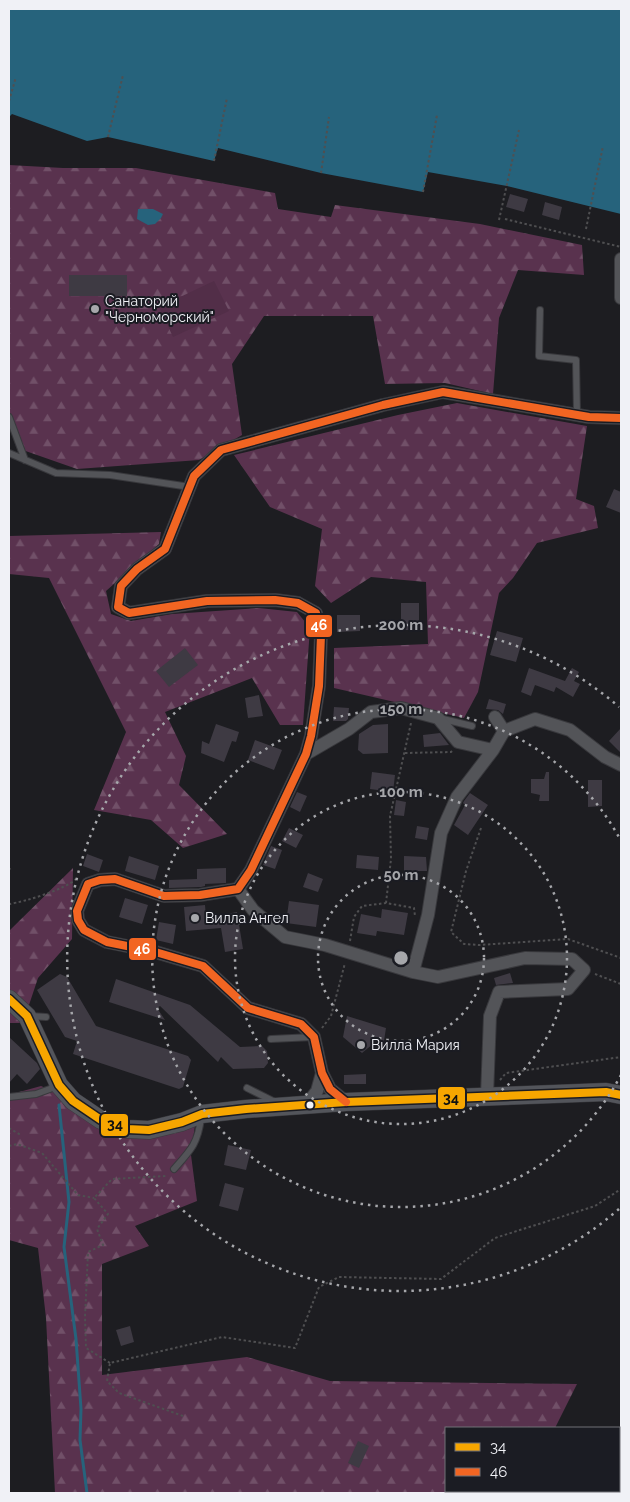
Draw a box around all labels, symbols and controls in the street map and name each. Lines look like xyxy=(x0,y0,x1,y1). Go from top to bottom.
place label: Санаторий "Черноморский" xyxy=(105,293,214,325)
marker: Санаторий "Черноморский" xyxy=(89,303,101,315)
line badge: 46 xyxy=(305,614,333,638)
text: 200 m xyxy=(379,616,423,634)
text: 46 xyxy=(311,617,327,633)
text: 150 m xyxy=(380,700,422,718)
text: 100 m xyxy=(379,783,423,801)
text: 50 m xyxy=(383,866,419,884)
place label: Вилла Ангел xyxy=(205,910,289,926)
marker: Вилла Ангел xyxy=(189,912,201,924)
line badge: 46 xyxy=(128,937,157,961)
text: 46 xyxy=(134,941,150,957)
centre of rings xyxy=(392,949,410,967)
place label: Вилла Мария xyxy=(371,1037,460,1053)
marker: Вилла Мария xyxy=(355,1039,367,1051)
line badge: 34 xyxy=(437,1086,466,1110)
text: 34 xyxy=(443,1090,459,1106)
unlabelled marker xyxy=(305,1100,315,1110)
line badge: 34 xyxy=(100,1113,129,1137)
text: 34 xyxy=(107,1116,123,1132)
legend xyxy=(445,1427,620,1492)
text: 34 xyxy=(490,1438,506,1456)
text: 46 xyxy=(490,1463,507,1481)

